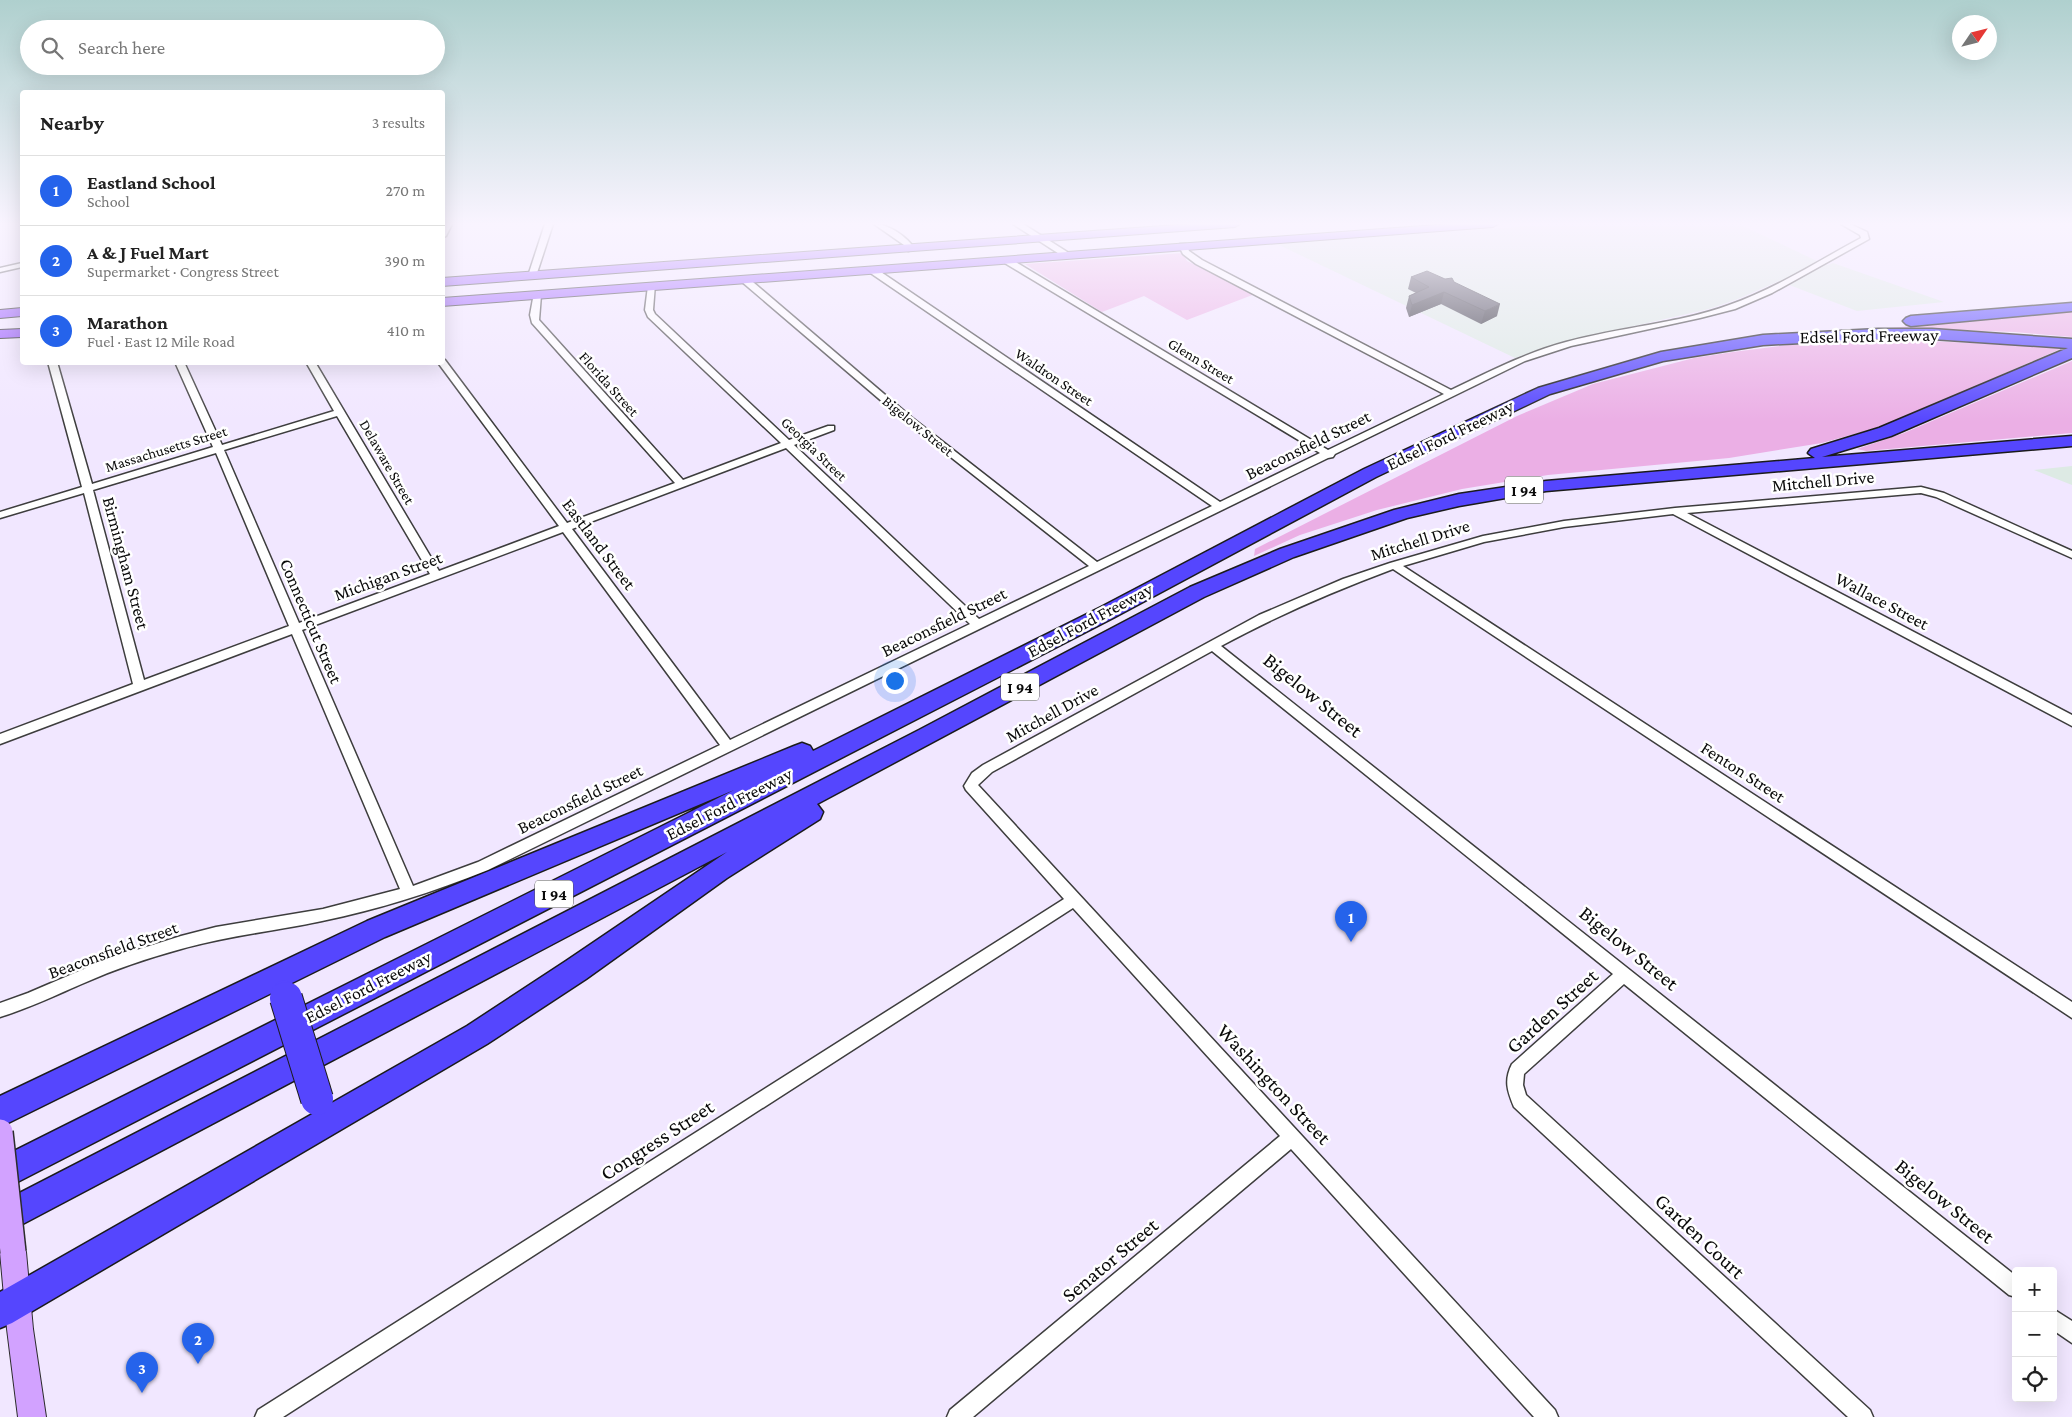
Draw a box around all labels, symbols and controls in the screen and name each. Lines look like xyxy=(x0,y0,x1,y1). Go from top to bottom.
north arrow xyxy=(1952,15,1997,60)
search box xyxy=(20,20,445,75)
icon: search xyxy=(38,34,66,62)
text: Search here xyxy=(78,37,165,58)
text: Nearby xyxy=(40,111,104,135)
text: 3 results xyxy=(372,114,425,131)
text: Eastland School xyxy=(87,172,216,193)
text: 1 xyxy=(53,182,59,199)
text: 270 m xyxy=(386,182,425,199)
text: School xyxy=(87,193,130,210)
text: A & J Fuel Mart xyxy=(87,242,209,263)
text: 2 xyxy=(52,252,60,269)
text: 390 m xyxy=(384,252,425,269)
text: Supermarket · Congress Street xyxy=(87,263,279,280)
text: Marathon xyxy=(87,312,168,333)
text: 3 xyxy=(52,322,60,339)
text: 410 m xyxy=(387,322,425,339)
street label: Edsel Ford Freeway xyxy=(1799,325,1939,347)
text: Fuel · East 12 Mile Road xyxy=(87,333,235,350)
street label: Glenn Street xyxy=(1165,335,1238,387)
street label: Waldron Street xyxy=(1012,345,1097,409)
street label: Florida Street xyxy=(576,349,643,420)
street label: Bigelow Street xyxy=(879,393,957,461)
street label: Edsel Ford Freeway xyxy=(1383,395,1517,474)
street label: Beaconsfield Street xyxy=(1242,406,1375,484)
street label: Georgia Street xyxy=(777,414,851,486)
street label: Delaware Street xyxy=(356,417,418,508)
street label: Massachusetts Street xyxy=(103,423,230,475)
street label: Mitchell Drive xyxy=(1771,467,1875,495)
road number: I 94 xyxy=(1505,476,1543,504)
street label: Birmingham Street xyxy=(99,494,154,633)
street label: Eastland Street xyxy=(558,494,640,594)
street label: Mitchell Drive xyxy=(1368,515,1472,565)
street label: Michigan Street xyxy=(331,547,446,605)
street label: Connecticut Street xyxy=(276,556,347,687)
street label: Wallace Street xyxy=(1832,568,1933,634)
street label: Edsel Ford Freeway xyxy=(1024,578,1157,661)
street label: Beaconsfield Street xyxy=(878,583,1011,661)
street label: Bigelow Street xyxy=(1259,648,1368,743)
your location xyxy=(882,668,908,694)
road number: I 94 xyxy=(1001,674,1039,700)
street label: Mitchell Drive xyxy=(1002,679,1102,747)
street label: Fenton Street xyxy=(1697,737,1790,807)
street label: Beaconsfield Street xyxy=(514,760,647,838)
street label: Edsel Ford Freeway xyxy=(663,763,796,844)
road number: I 94 xyxy=(535,881,573,908)
pin: 1 xyxy=(1335,901,1367,942)
street label: Bigelow Street xyxy=(1575,901,1684,996)
street label: Beaconsfield Street xyxy=(45,917,181,983)
street label: Edsel Ford Freeway xyxy=(302,946,435,1027)
street label: Garden Street xyxy=(1501,963,1603,1058)
street label: Washington Street xyxy=(1212,1019,1337,1150)
street label: Congress Street xyxy=(596,1094,719,1185)
street label: Bigelow Street xyxy=(1891,1154,2000,1249)
street label: Garden Court xyxy=(1650,1188,1751,1284)
street label: Senator Street xyxy=(1057,1212,1164,1307)
map controls xyxy=(2012,1267,2057,1402)
button: + xyxy=(2012,1267,2057,1312)
button: − xyxy=(2012,1312,2057,1357)
pin: 2 xyxy=(182,1323,214,1364)
pin: 3 xyxy=(126,1352,158,1393)
button: locate xyxy=(2012,1357,2057,1402)

